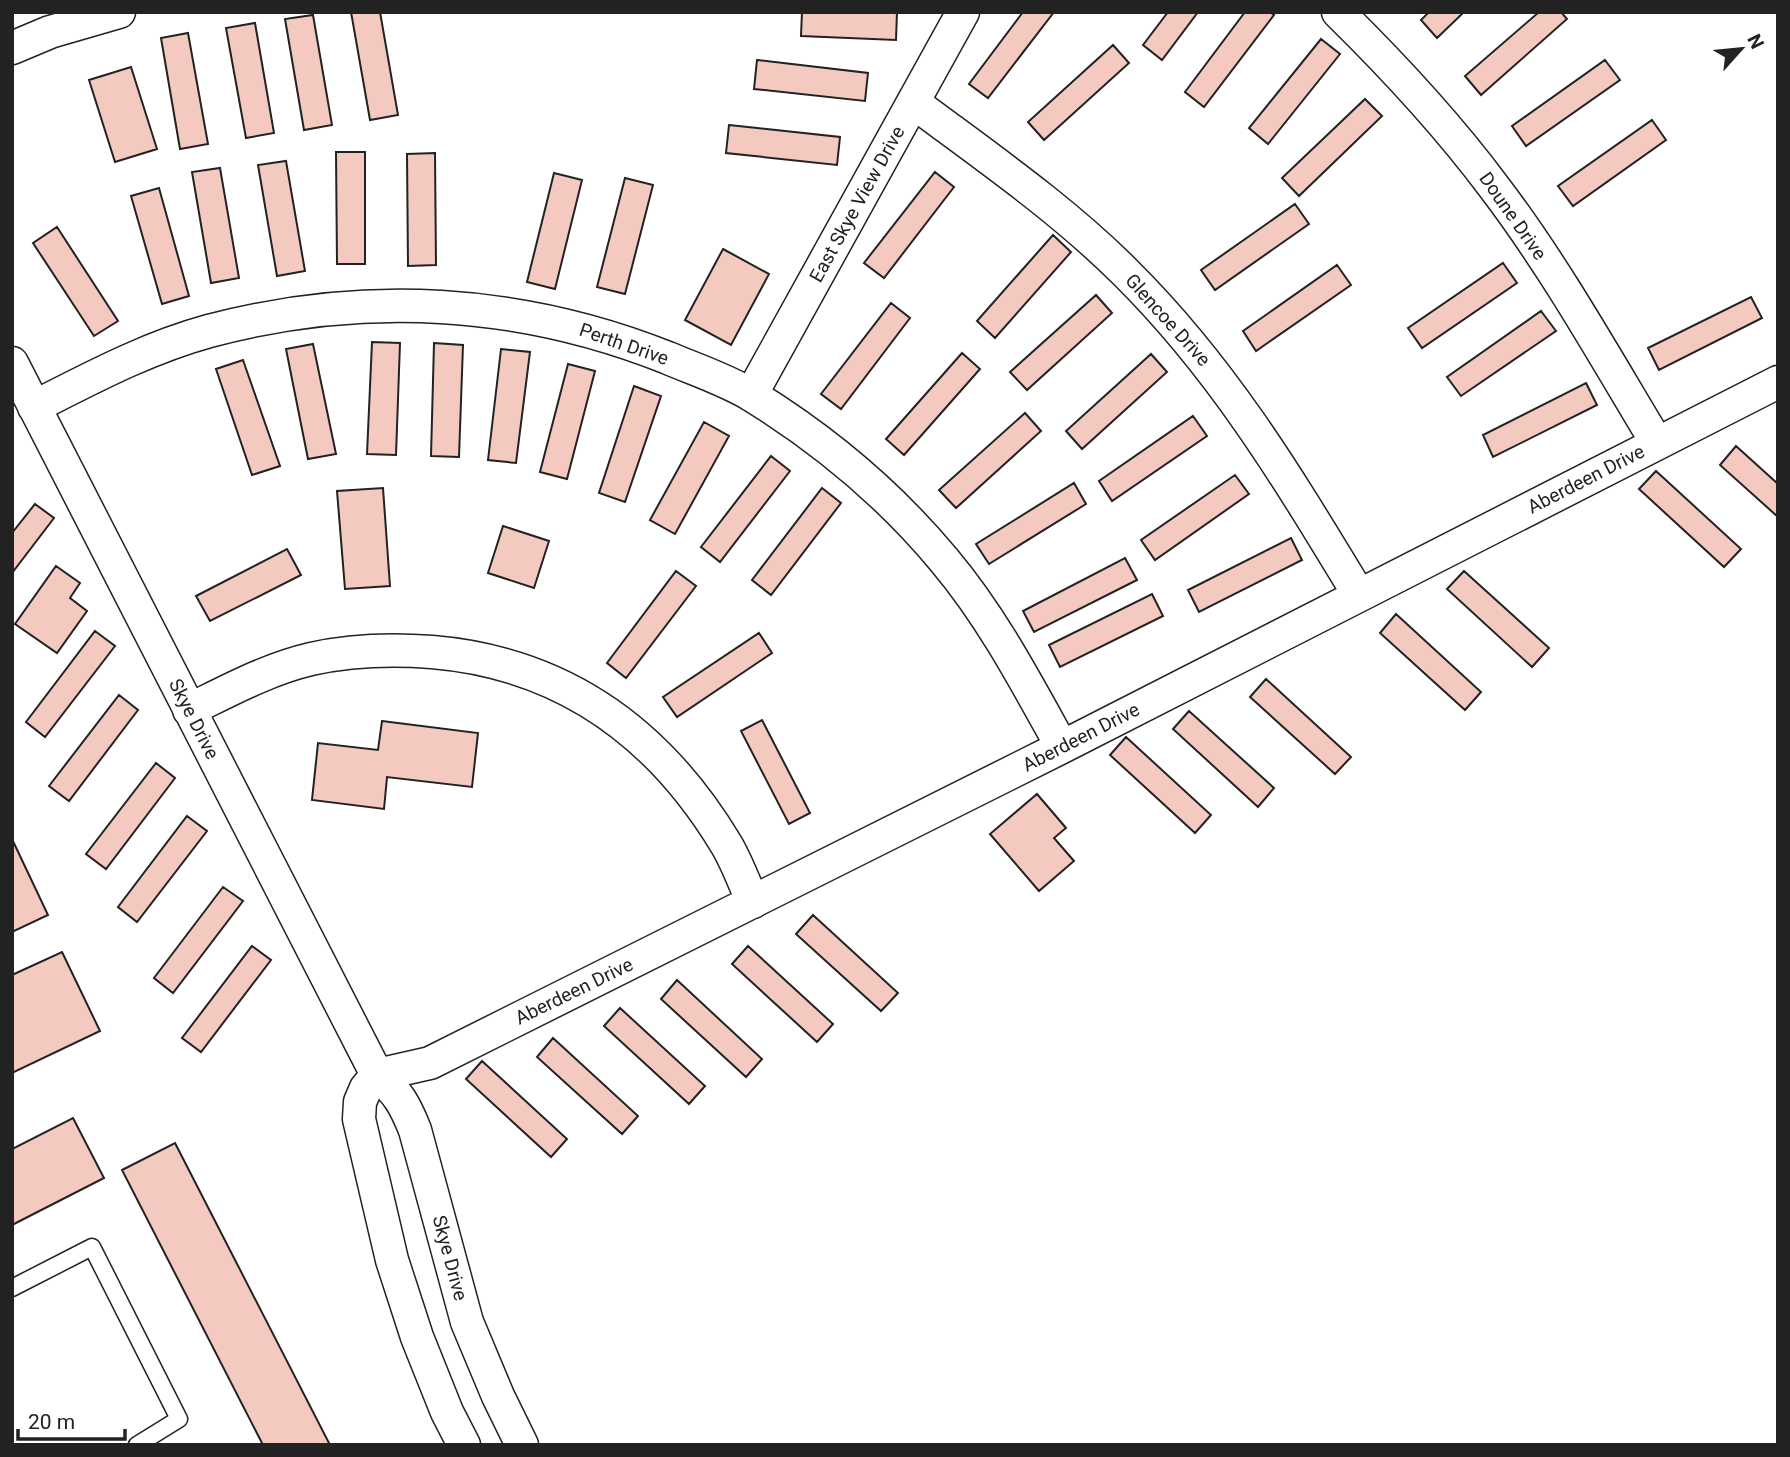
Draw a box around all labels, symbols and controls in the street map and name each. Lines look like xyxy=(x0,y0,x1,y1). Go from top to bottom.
north arrow xyxy=(1706,14,1776,84)
text: N xyxy=(1742,30,1769,53)
street label: East Skye View Drive xyxy=(805,122,909,286)
street label: Doune Drive xyxy=(1474,168,1552,264)
street label: Glencoe Drive xyxy=(1121,269,1215,371)
street label: Perth Drive xyxy=(576,318,672,370)
street label: Aberdeen Drive xyxy=(1524,440,1648,518)
street label: Skye Drive xyxy=(164,675,224,763)
street label: Aberdeen Drive xyxy=(1019,698,1143,776)
street label: Aberdeen Drive xyxy=(511,953,637,1029)
street label: Skye Drive xyxy=(428,1213,472,1303)
scale bar xyxy=(18,1398,124,1442)
text: 20 m xyxy=(28,1410,75,1434)

